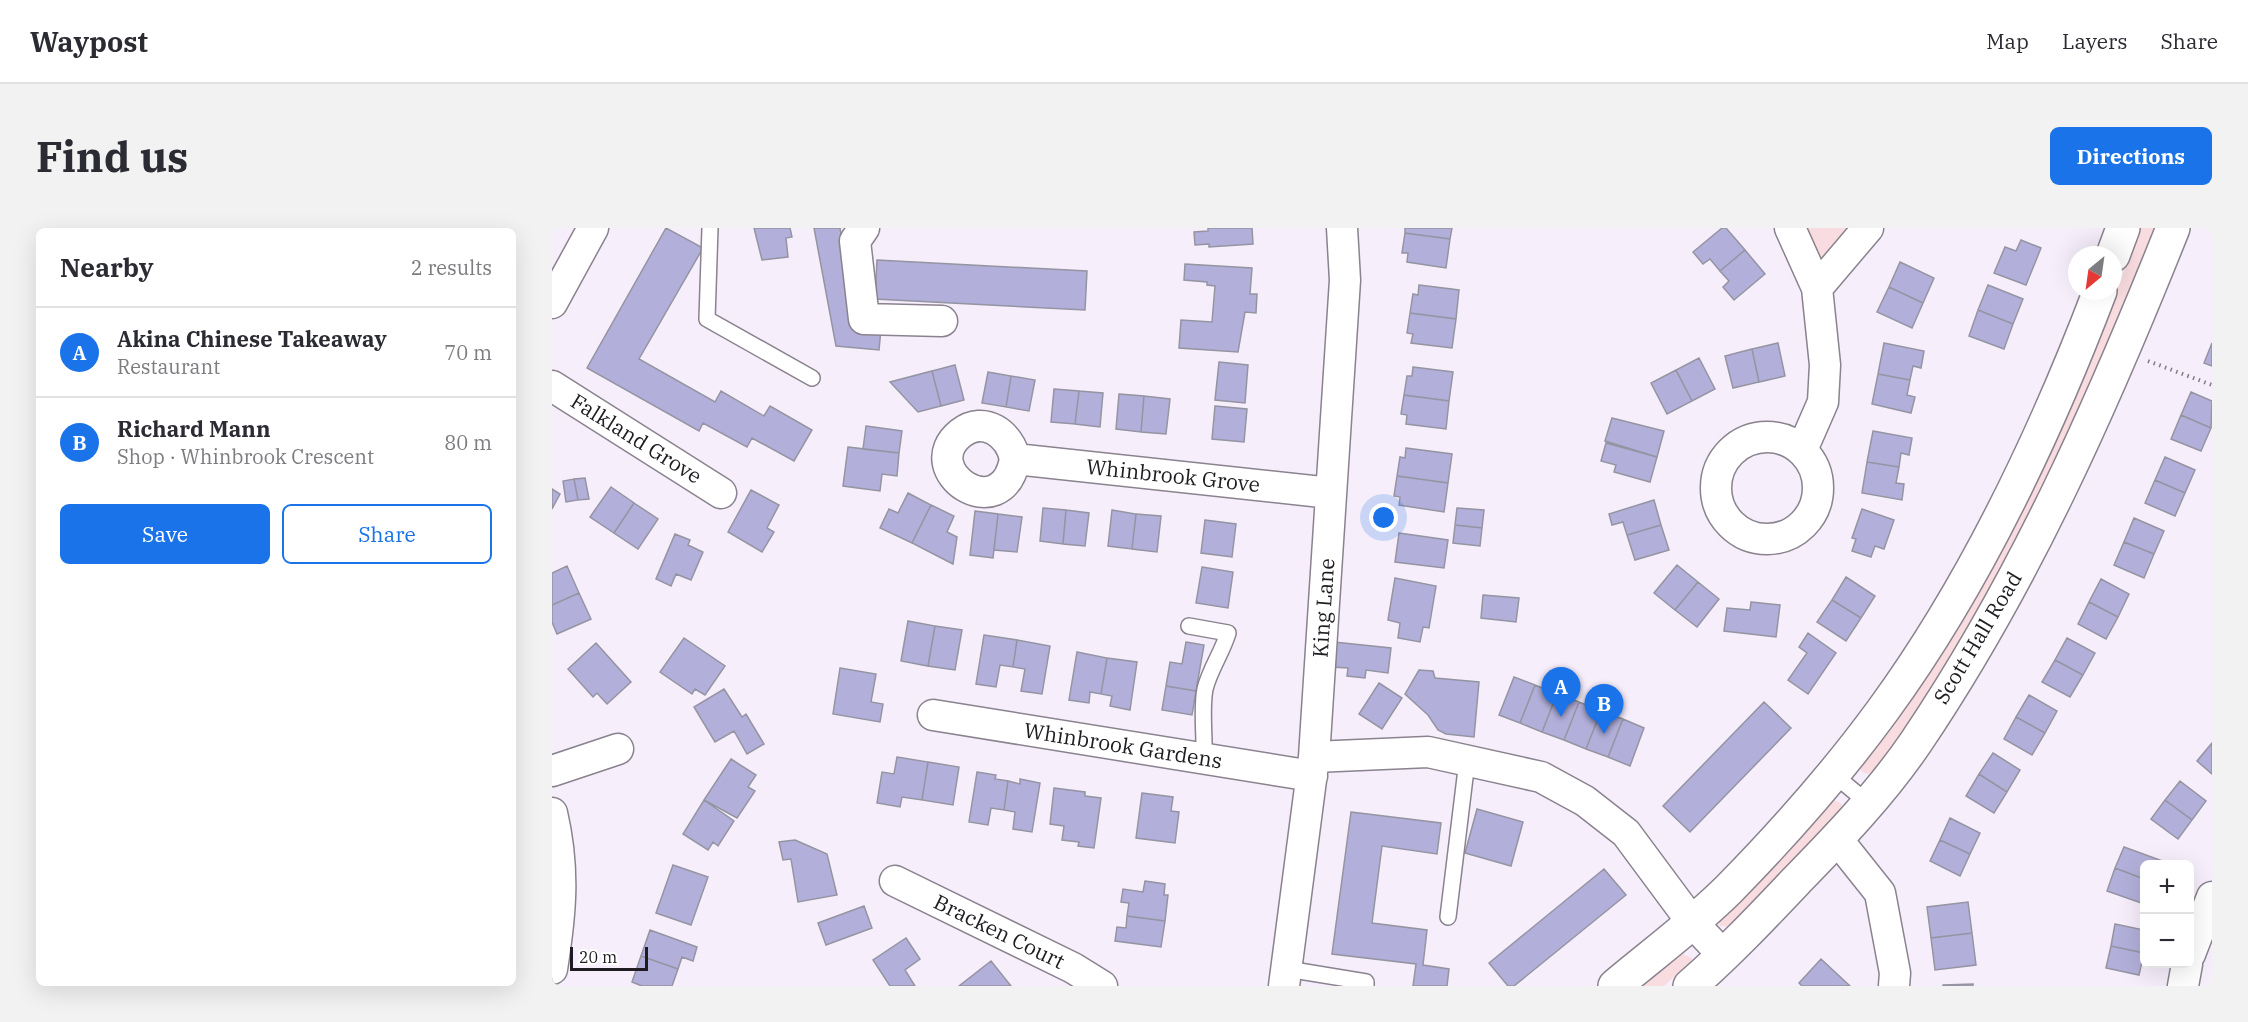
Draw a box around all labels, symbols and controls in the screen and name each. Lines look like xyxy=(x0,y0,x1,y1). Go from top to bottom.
text: Waypost xyxy=(30,23,148,60)
text: Map xyxy=(1986,27,2029,55)
text: Layers xyxy=(2062,27,2128,55)
text: Share xyxy=(2161,27,2218,55)
button: Directions xyxy=(2050,127,2212,185)
text: Find us xyxy=(36,129,188,184)
north arrow xyxy=(2068,246,2122,300)
text: Nearby xyxy=(60,250,154,284)
text: 2 results xyxy=(411,254,492,281)
text: Akina Chinese Takeaway xyxy=(117,324,387,353)
text: A xyxy=(73,339,86,366)
text: 70 m xyxy=(444,339,492,366)
text: Restaurant xyxy=(117,353,220,380)
street label: Falkland Grove xyxy=(566,387,707,490)
text: Richard Mann xyxy=(117,414,270,443)
text: B xyxy=(72,429,87,456)
text: 80 m xyxy=(444,429,492,456)
text: Shop · Whinbrook Crescent xyxy=(117,443,374,470)
street label: Whinbrook Grove xyxy=(1085,452,1261,498)
your location xyxy=(1369,503,1398,532)
button: Save xyxy=(60,504,270,564)
button: Share xyxy=(282,504,492,564)
street label: King Lane xyxy=(1306,557,1340,659)
street label: Scott Hall Road xyxy=(1927,566,2028,709)
pin: A xyxy=(1542,668,1580,717)
pin: B xyxy=(1584,684,1624,734)
street label: Whinbrook Gardens xyxy=(1022,716,1224,774)
map controls xyxy=(2140,860,2194,968)
button: + xyxy=(2140,860,2194,914)
street label: Bracken Court xyxy=(929,887,1070,975)
button: − xyxy=(2140,914,2194,968)
scale bar xyxy=(570,944,648,972)
text: 20 m xyxy=(579,947,617,967)

